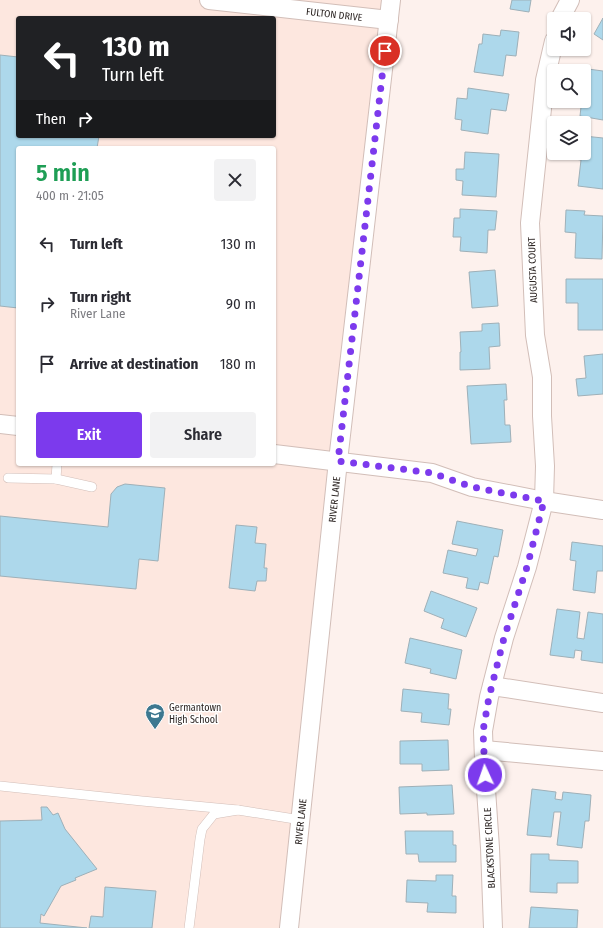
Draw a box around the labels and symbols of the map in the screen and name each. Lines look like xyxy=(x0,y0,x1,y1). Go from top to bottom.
street label: FULTON DRIVE xyxy=(305,6,363,24)
pin xyxy=(368,34,402,68)
street label: AUGUSTA COURT xyxy=(526,236,540,303)
street label: RIVER LANE xyxy=(327,476,343,523)
school or university icon: Germantown High School xyxy=(144,702,166,730)
place label: Germantown High School xyxy=(169,702,221,726)
position arrow xyxy=(464,754,506,796)
street label: RIVER LANE xyxy=(293,798,310,845)
street label: BLACKSTONE CIRCLE xyxy=(482,807,498,889)

